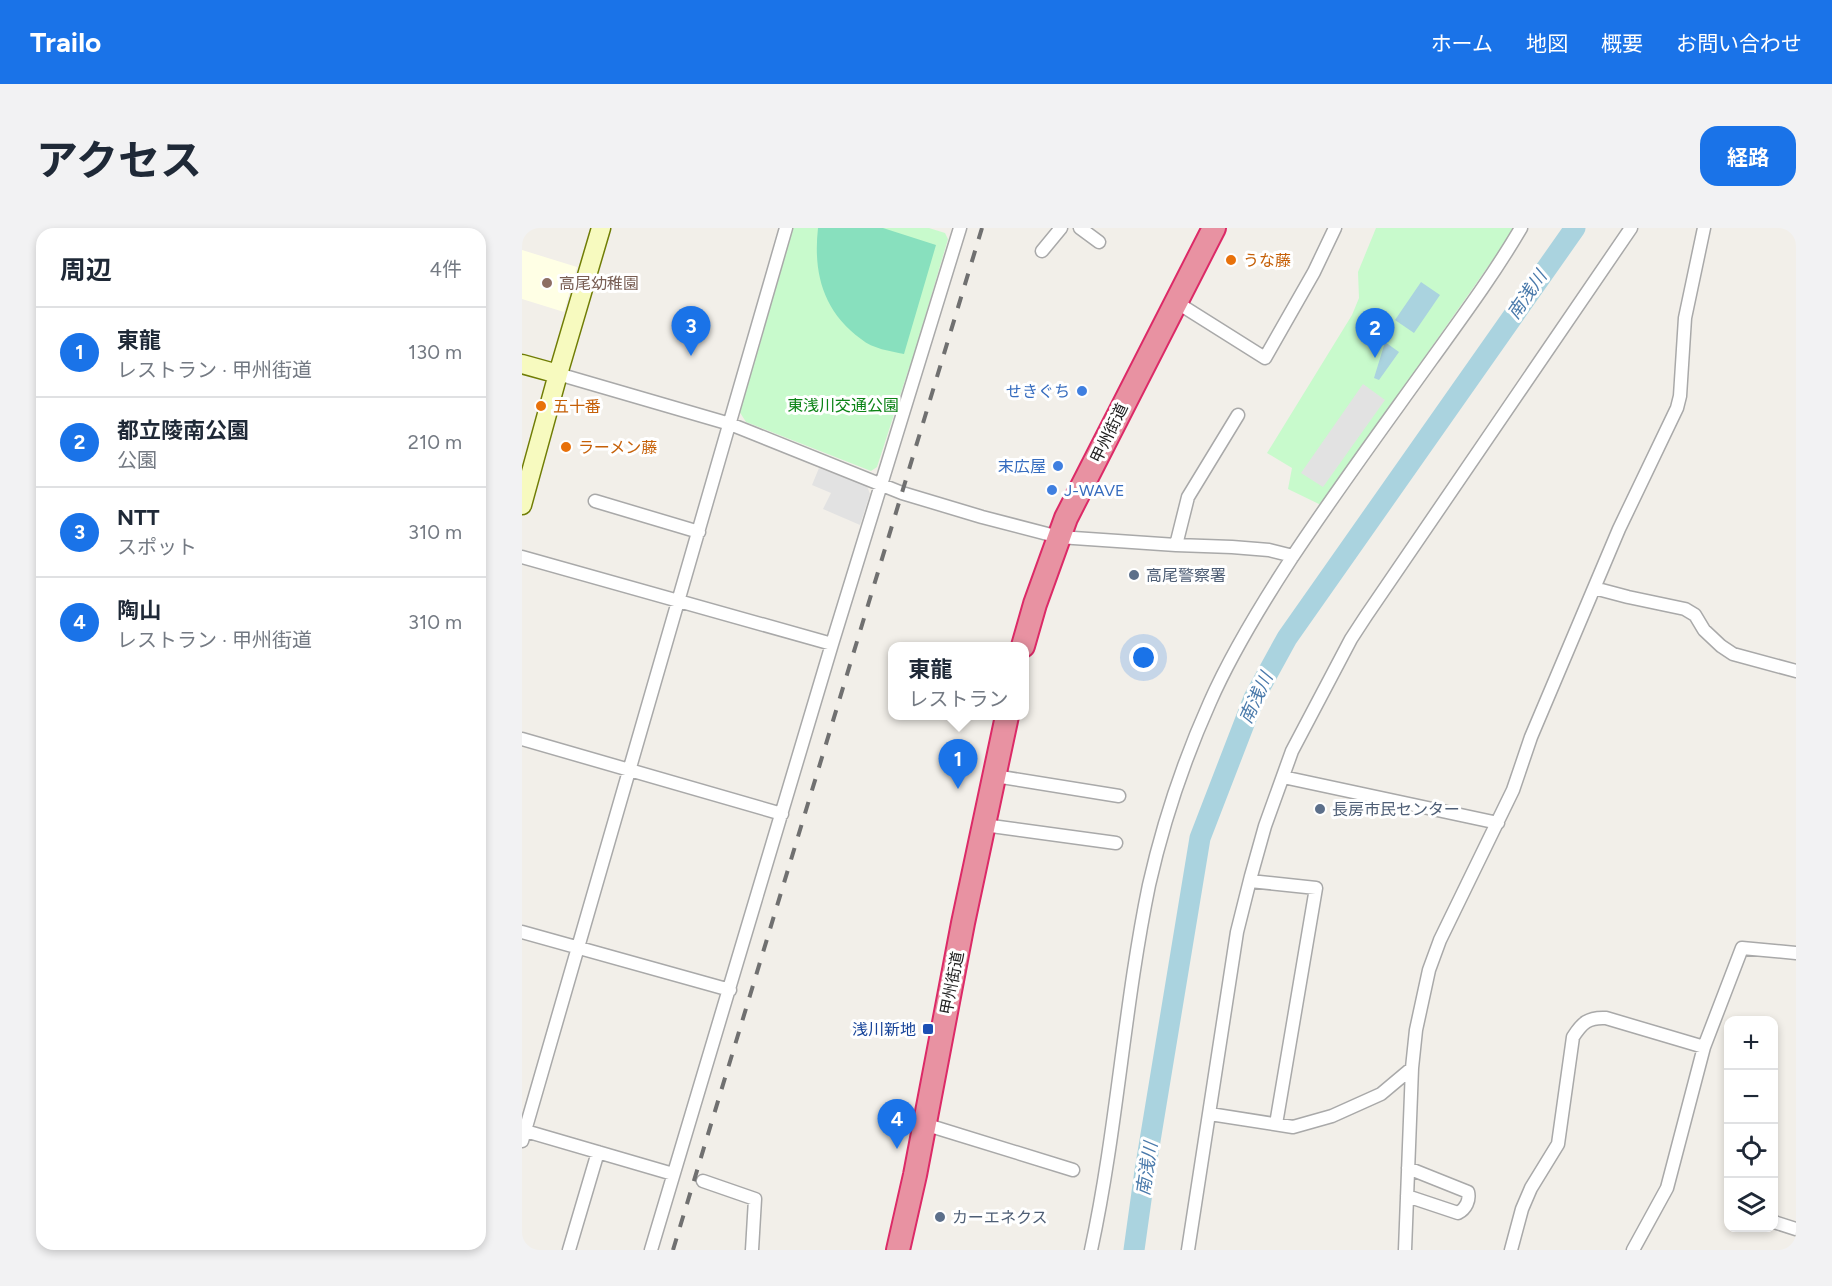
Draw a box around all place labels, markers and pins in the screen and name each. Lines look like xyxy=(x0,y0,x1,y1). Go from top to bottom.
place label: うな藤 xyxy=(1243,251,1291,270)
marker: うな藤 xyxy=(1224,253,1238,267)
place label: 高尾幼稚園 xyxy=(559,274,639,293)
marker: 高尾幼稚園 xyxy=(540,276,554,290)
pin: 3 xyxy=(672,306,710,356)
pin: 2 xyxy=(1356,308,1394,358)
place label: せきぐち xyxy=(1006,382,1070,401)
marker: せきぐち xyxy=(1075,384,1089,398)
place label: 五十番 xyxy=(553,397,601,416)
marker: 五十番 xyxy=(534,399,548,413)
place label: ラーメン藤 xyxy=(578,438,657,457)
marker: ラーメン藤 xyxy=(559,440,573,454)
place label: 末広屋 xyxy=(998,457,1046,476)
marker: 末広屋 xyxy=(1051,459,1065,473)
place label: J-WAVE xyxy=(1064,481,1124,500)
marker: J-WAVE xyxy=(1045,483,1059,497)
place label: 高尾警察署 xyxy=(1146,566,1226,585)
marker: 高尾警察署 xyxy=(1127,568,1141,582)
pin: 1 xyxy=(938,740,978,789)
place label: 長房市民センター xyxy=(1332,800,1460,819)
marker: 長房市民センター xyxy=(1313,802,1327,816)
place label: 浅川新地 xyxy=(852,1020,916,1039)
marker: 浅川新地 xyxy=(921,1022,935,1036)
pin: 4 xyxy=(878,1100,916,1149)
place label: カーエネクス xyxy=(952,1208,1048,1227)
marker: カーエネクス xyxy=(933,1210,947,1224)

